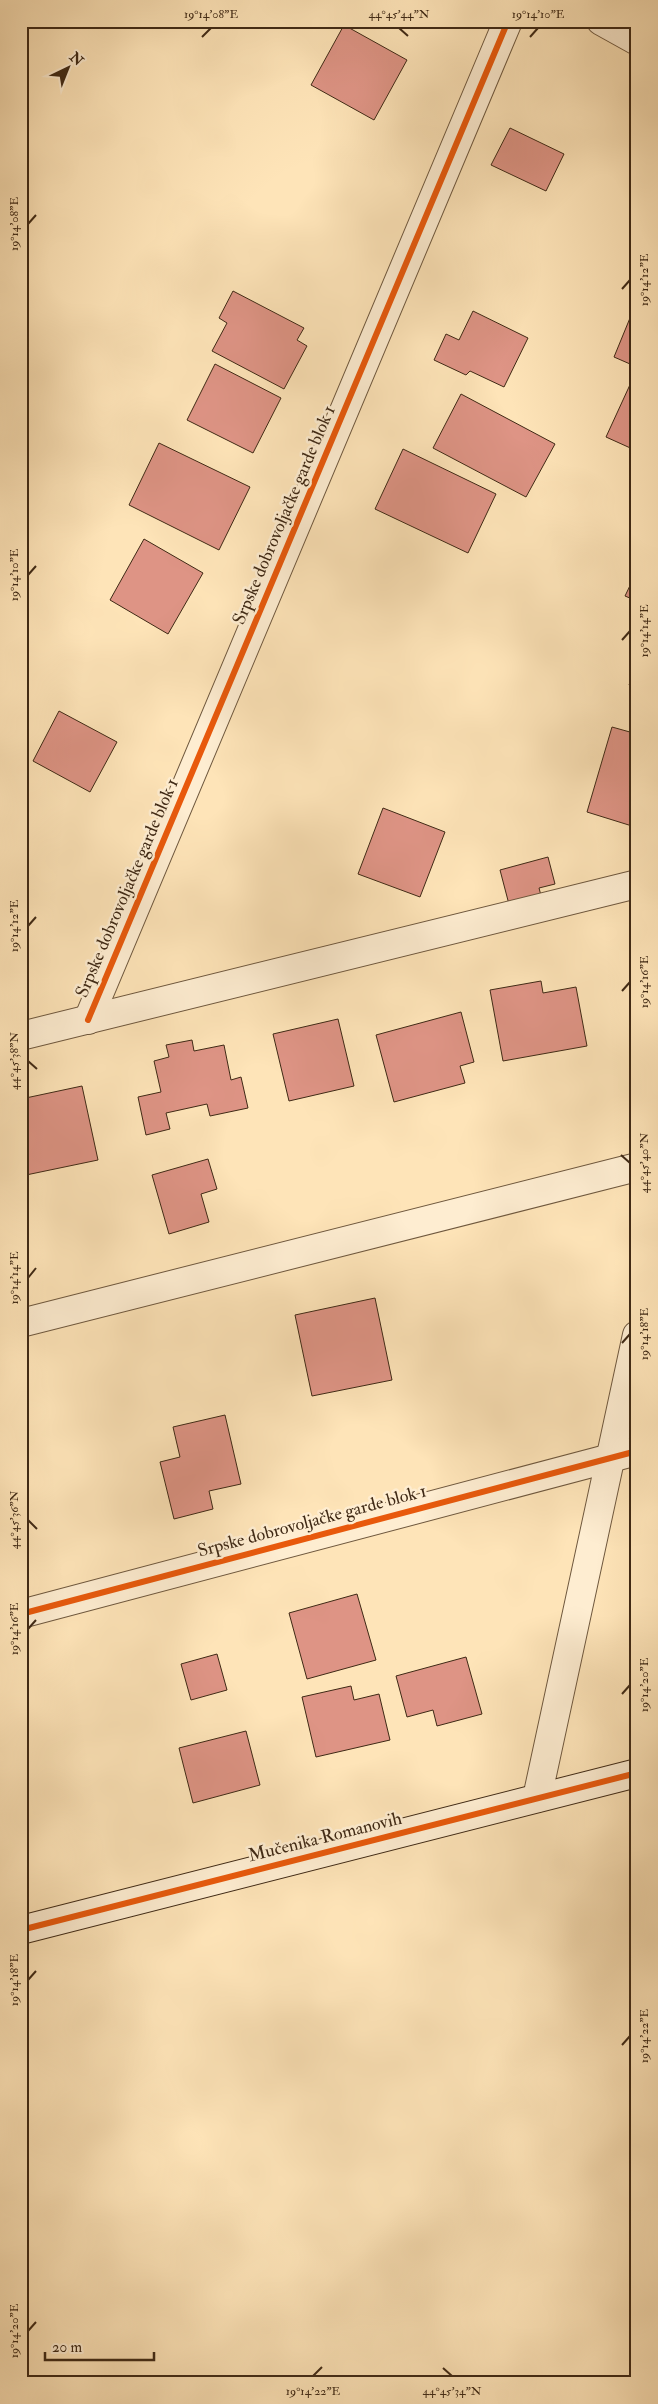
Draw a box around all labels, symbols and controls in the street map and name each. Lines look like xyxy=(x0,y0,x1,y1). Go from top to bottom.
text: 19°14'08"E xyxy=(184,7,238,22)
text: 44°45'44"N xyxy=(369,7,430,22)
text: 19°14'10"E xyxy=(512,7,565,22)
north arrow xyxy=(42,42,92,92)
text: N xyxy=(65,48,87,70)
text: 19°14'08"E xyxy=(7,197,22,251)
text: 19°14'12"E xyxy=(637,253,652,306)
street label: Srpske dobrovoljačke garde blok 1 xyxy=(227,402,341,628)
text: 19°14'10"E xyxy=(7,548,22,601)
text: 19°14'14"E xyxy=(637,604,652,658)
street label: Srpske dobrovoljačke garde blok 1 xyxy=(70,775,184,1001)
text: 19°14'12"E xyxy=(7,899,22,952)
text: 19°14'16"E xyxy=(637,955,652,1008)
text: 44°45'38"N xyxy=(7,1032,22,1090)
text: 44°45'40"N xyxy=(637,1132,652,1193)
text: 19°14'14"E xyxy=(7,1251,22,1305)
text: 19°14'18"E xyxy=(637,1308,652,1360)
street label: Srpske dobrovoljačke garde blok 1 xyxy=(195,1479,429,1563)
text: 44°45'36"N xyxy=(7,1490,22,1549)
text: 19°14'16"E xyxy=(7,1602,22,1655)
text: 19°14'20"E xyxy=(637,1657,652,1712)
street label: Mučenika Romanovih xyxy=(246,1807,405,1867)
text: 19°14'18"E xyxy=(7,1954,22,2006)
text: 19°14'22"E xyxy=(637,2008,652,2063)
text: 19°14'20"E xyxy=(7,2303,22,2358)
scale bar xyxy=(45,2329,154,2361)
text: 20 m xyxy=(52,2338,82,2357)
text: 19°14'22"E xyxy=(286,2384,341,2399)
text: 44°45'34"N xyxy=(422,2384,482,2399)

